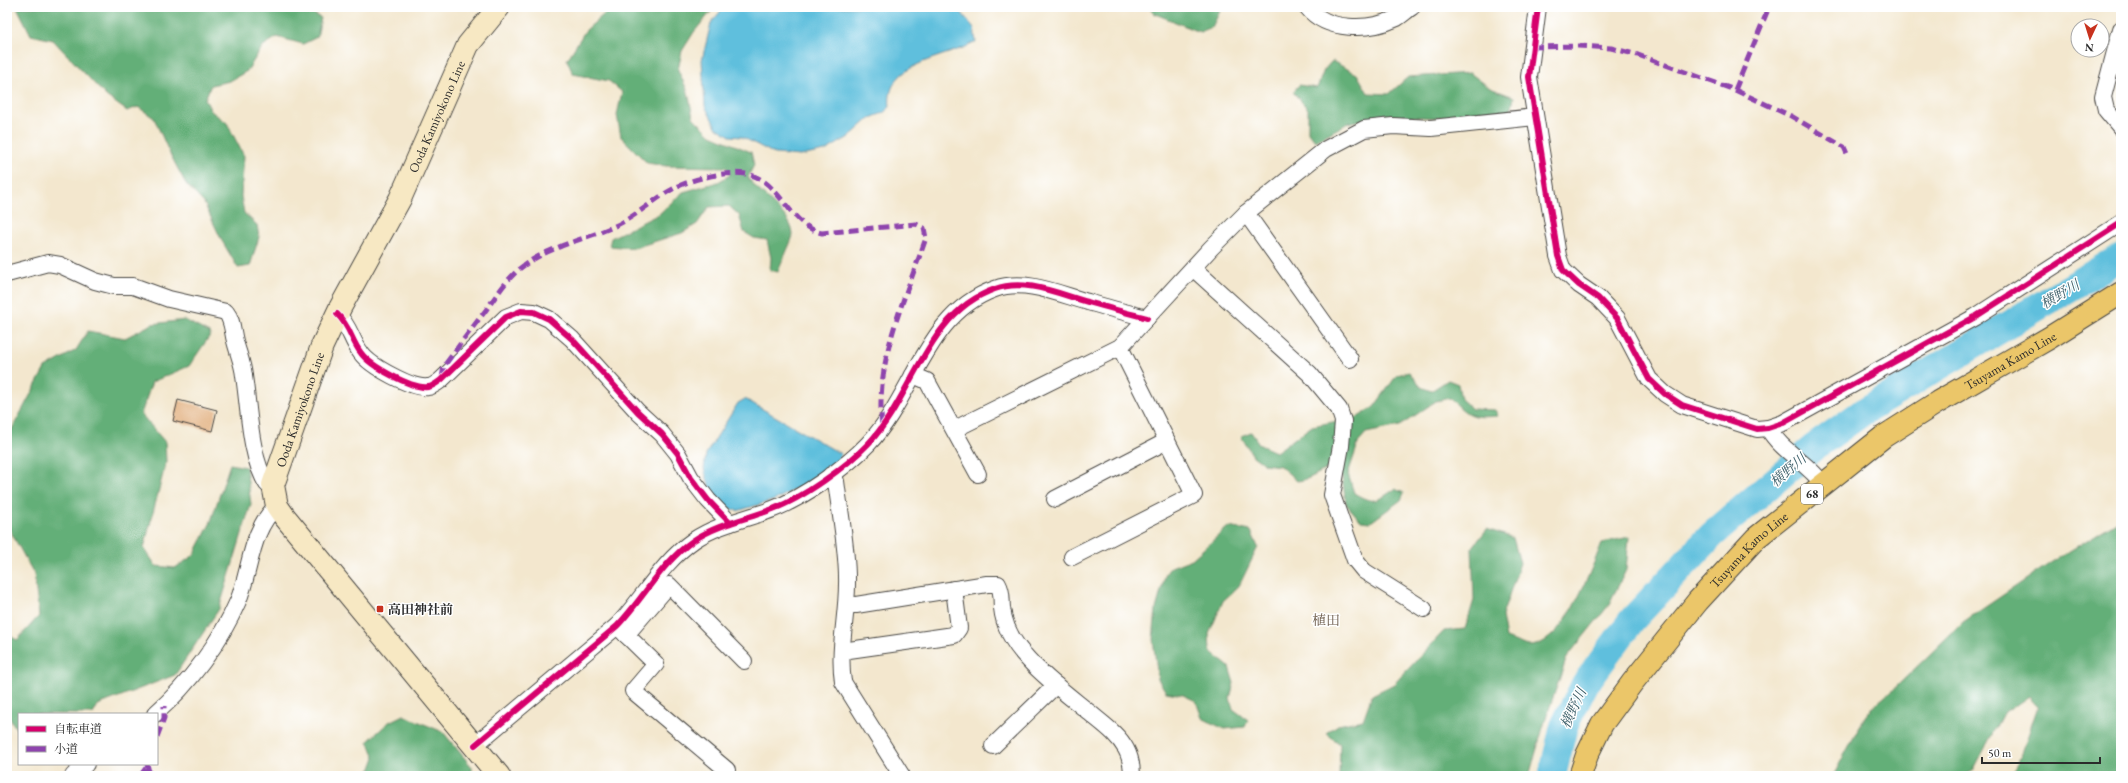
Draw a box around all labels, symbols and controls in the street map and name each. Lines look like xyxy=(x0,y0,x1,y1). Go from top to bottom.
north arrow xyxy=(2070,18,2110,58)
text: N xyxy=(2084,41,2094,55)
street label: Ooda Kamiyokono Line xyxy=(405,58,469,175)
water label: 横野川 xyxy=(2037,274,2084,313)
street label: Tsuyama Kamo Line xyxy=(1962,328,2059,394)
street label: Ooda Kamiyokono Line xyxy=(272,350,328,470)
water label: 横野川 xyxy=(1766,448,1811,491)
road number: 68 xyxy=(1801,484,1823,504)
street label: Tsuyama Kamo Line xyxy=(1706,508,1792,592)
place label: 高田神社前 xyxy=(388,601,453,618)
marker: 高田神社前 xyxy=(375,604,385,614)
district label: 植田 xyxy=(1312,611,1340,629)
water label: 横野川 xyxy=(1556,683,1591,731)
legend xyxy=(18,713,158,765)
text: 自転車道 xyxy=(54,721,102,737)
scale bar xyxy=(1982,739,2100,765)
text: 小道 xyxy=(54,741,78,757)
text: 50 m xyxy=(1988,745,2012,761)

